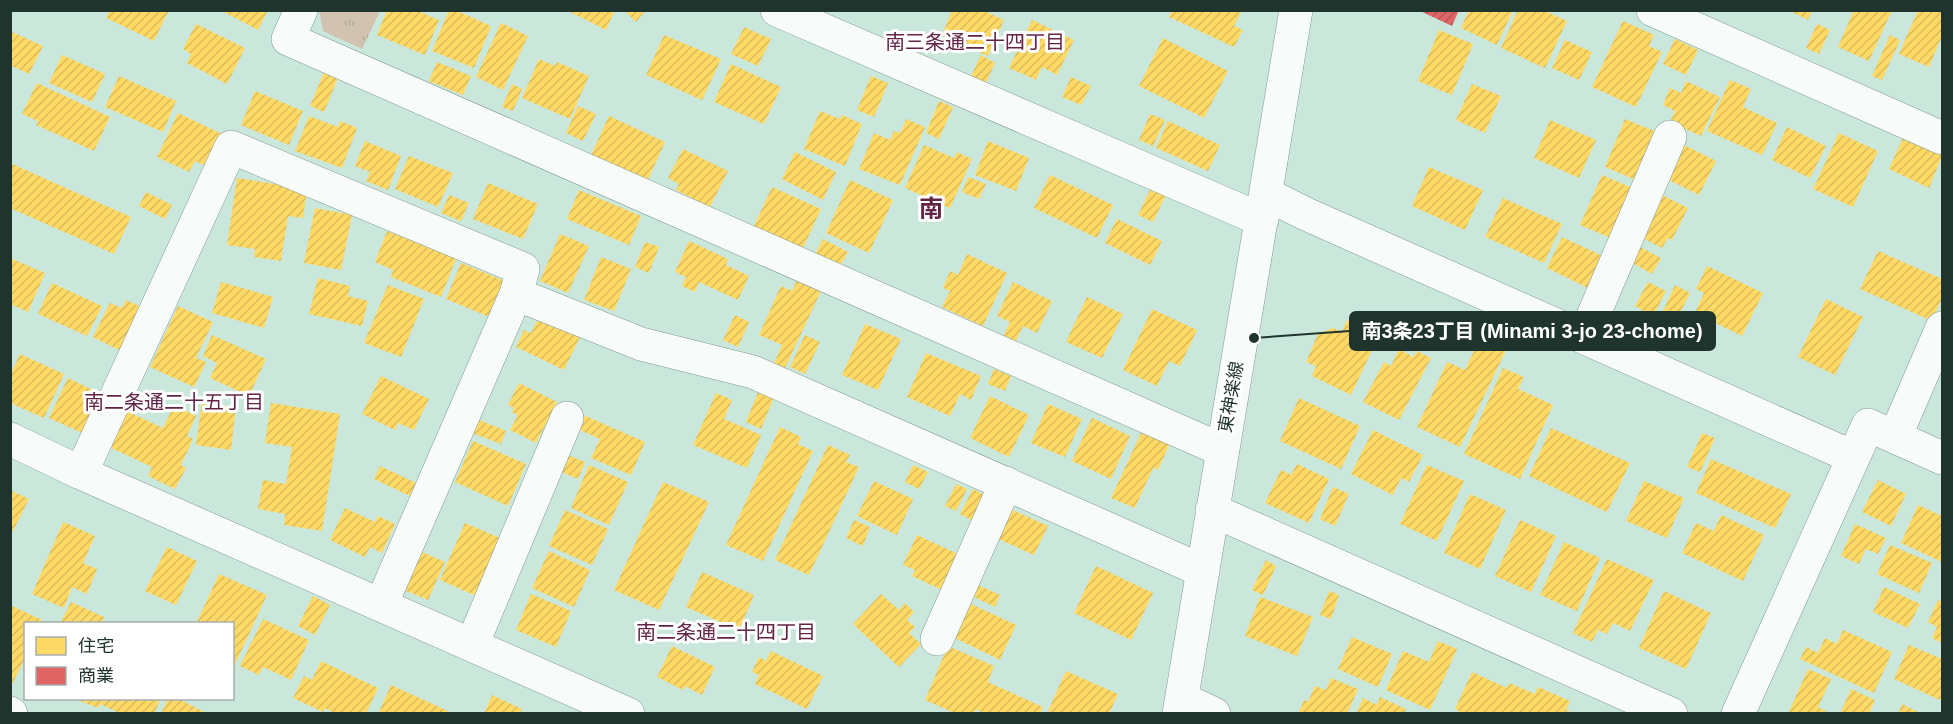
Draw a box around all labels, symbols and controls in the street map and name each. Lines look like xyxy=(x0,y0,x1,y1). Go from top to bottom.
district label: 南三条通二十四丁目 xyxy=(885,31,1065,53)
district label: 南 xyxy=(919,195,943,222)
callout: 南3条23丁目 (Minami 3-jo 23-chome) xyxy=(1350,312,1715,350)
text: 南3条23丁目 (Minami 3-jo 23-chome) xyxy=(1361,320,1703,342)
street label: 東神楽線 xyxy=(1215,360,1247,434)
district label: 南二条通二十五丁目 xyxy=(84,391,264,413)
district label: 南二条通二十四丁目 xyxy=(636,621,816,643)
legend xyxy=(24,622,234,700)
text: 住宅 xyxy=(78,636,114,656)
text: 商業 xyxy=(78,666,114,686)

